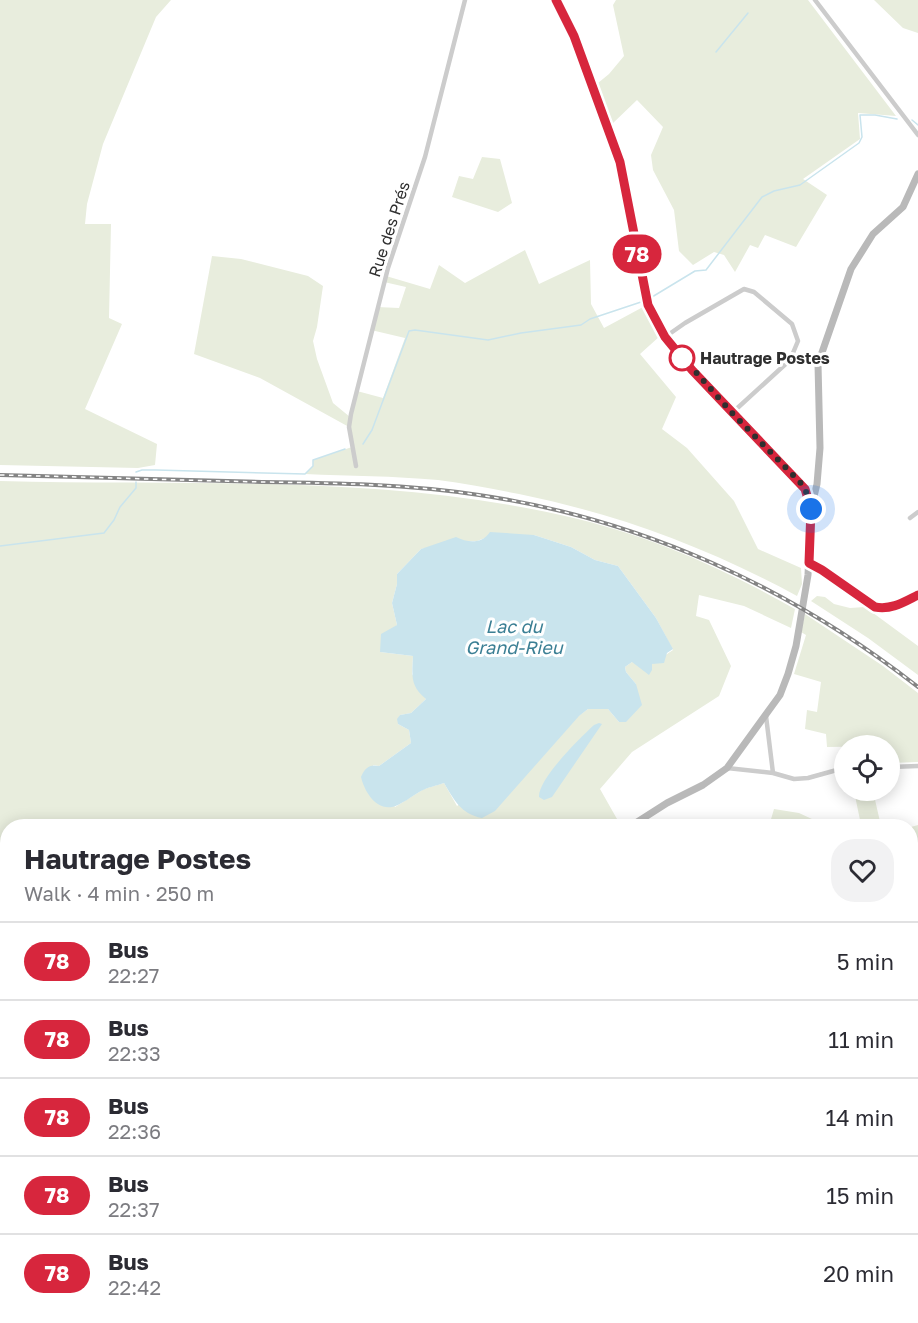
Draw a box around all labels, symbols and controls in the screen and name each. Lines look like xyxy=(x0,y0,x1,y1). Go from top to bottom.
street label: Rue des Prés xyxy=(364,179,414,279)
line badge: 78 xyxy=(610,234,664,274)
text: 78 xyxy=(625,241,649,267)
marker: Hautrage Postes xyxy=(669,345,695,371)
place label: Hautrage Postes xyxy=(700,348,830,368)
your location xyxy=(796,494,826,524)
water label: Lac du Grand-Rieu xyxy=(465,615,564,658)
map controls xyxy=(834,735,900,801)
button: locate xyxy=(834,735,900,801)
button: heart xyxy=(831,839,894,902)
text: Hautrage Postes xyxy=(24,842,251,875)
text: Walk · 4 min · 250 m xyxy=(24,881,214,905)
text: Bus xyxy=(108,936,149,963)
text: 78 xyxy=(45,948,69,974)
text: 5 min xyxy=(837,948,894,975)
text: 22:27 xyxy=(108,963,159,987)
text: Bus xyxy=(108,1014,149,1041)
text: 78 xyxy=(45,1026,69,1052)
text: 11 min xyxy=(828,1026,894,1053)
text: 22:33 xyxy=(108,1041,161,1065)
text: Bus xyxy=(108,1092,149,1119)
text: 78 xyxy=(45,1104,69,1130)
text: 14 min xyxy=(826,1104,894,1131)
text: 22:36 xyxy=(108,1119,161,1143)
text: Bus xyxy=(108,1170,149,1197)
text: 78 xyxy=(45,1182,69,1208)
text: 15 min xyxy=(826,1182,894,1209)
text: 22:37 xyxy=(108,1197,160,1221)
text: Bus xyxy=(108,1248,149,1275)
text: 78 xyxy=(45,1260,69,1286)
text: 20 min xyxy=(823,1260,894,1287)
text: 22:42 xyxy=(108,1275,161,1299)

